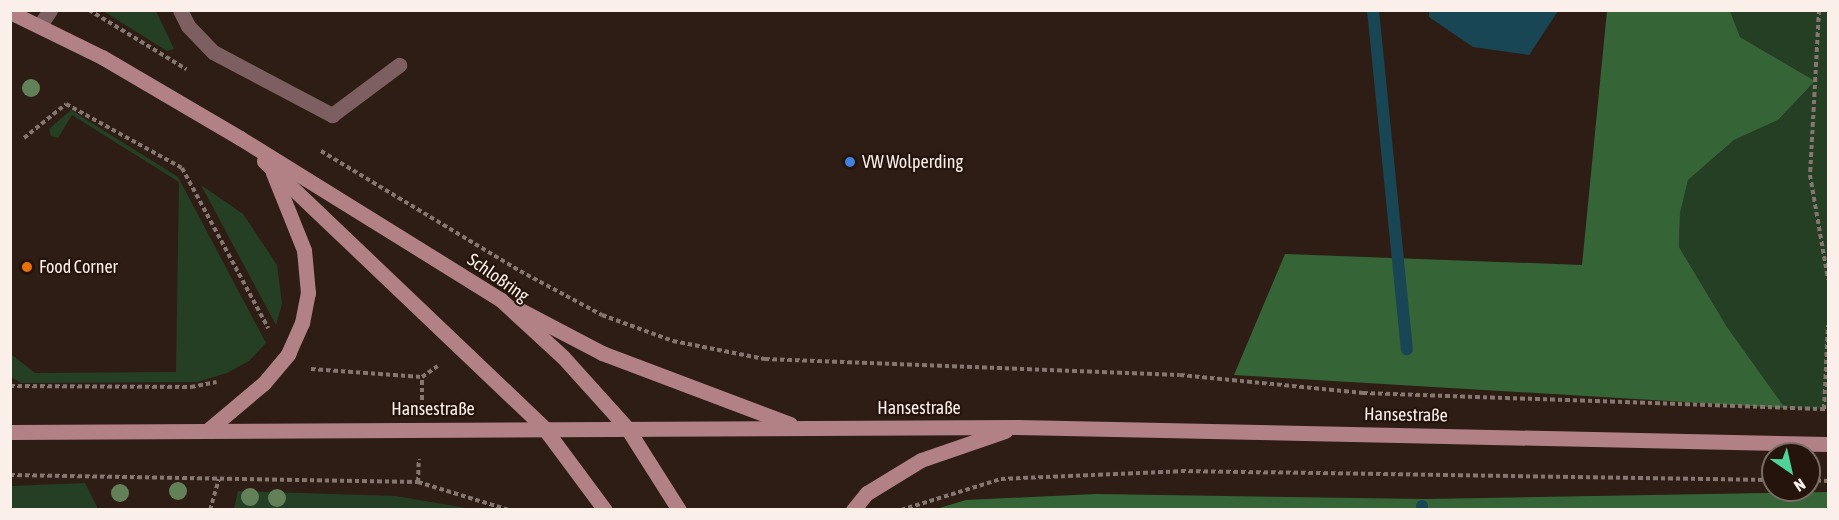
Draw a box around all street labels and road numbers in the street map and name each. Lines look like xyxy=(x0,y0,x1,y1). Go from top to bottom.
street label: Schloßring xyxy=(463,249,533,307)
street label: Hansestraße xyxy=(877,397,961,419)
street label: Hansestraße xyxy=(391,398,475,420)
street label: Hansestraße xyxy=(1364,403,1448,427)

